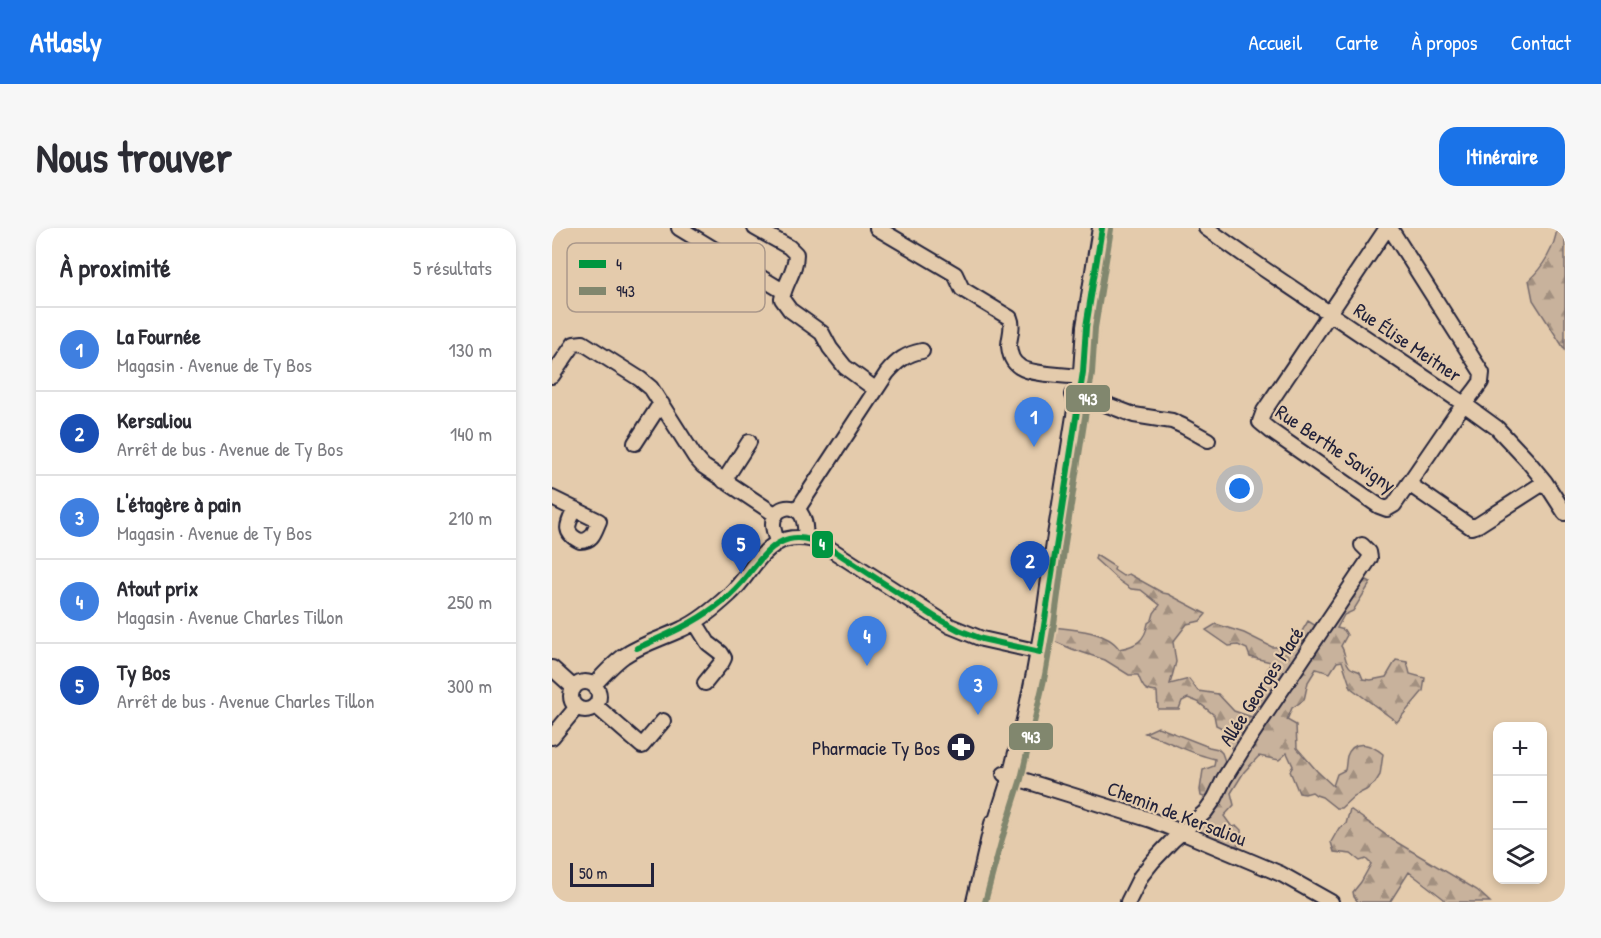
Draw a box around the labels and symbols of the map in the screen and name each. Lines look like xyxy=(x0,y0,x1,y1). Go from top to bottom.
legend xyxy=(567,243,765,312)
text: 4 xyxy=(616,253,622,275)
text: 943 xyxy=(616,280,635,302)
street label: Rue Élise Meitner xyxy=(1349,296,1467,388)
line badge: 943 xyxy=(1065,384,1111,413)
text: 943 xyxy=(1078,388,1098,410)
pin: 1 xyxy=(1014,398,1054,447)
street label: Rue Berthe Savigny xyxy=(1271,398,1401,498)
your location xyxy=(1225,474,1254,503)
pin: 5 xyxy=(722,524,760,574)
line badge: 4 xyxy=(811,530,834,559)
text: 4 xyxy=(819,533,825,555)
pin: 2 xyxy=(1010,542,1050,591)
pin: 4 xyxy=(848,616,886,666)
street label: Allée Georges Macé xyxy=(1212,621,1310,751)
pin: 3 xyxy=(958,666,998,715)
line badge: 943 xyxy=(1008,722,1054,751)
text: 943 xyxy=(1021,726,1041,748)
pharmacy icon: Pharmacie Ty Bos xyxy=(945,731,977,763)
place label: Pharmacie Ty Bos xyxy=(812,734,940,761)
street label: Chemin de Kersaliou xyxy=(1104,774,1250,852)
scale bar xyxy=(570,860,654,888)

